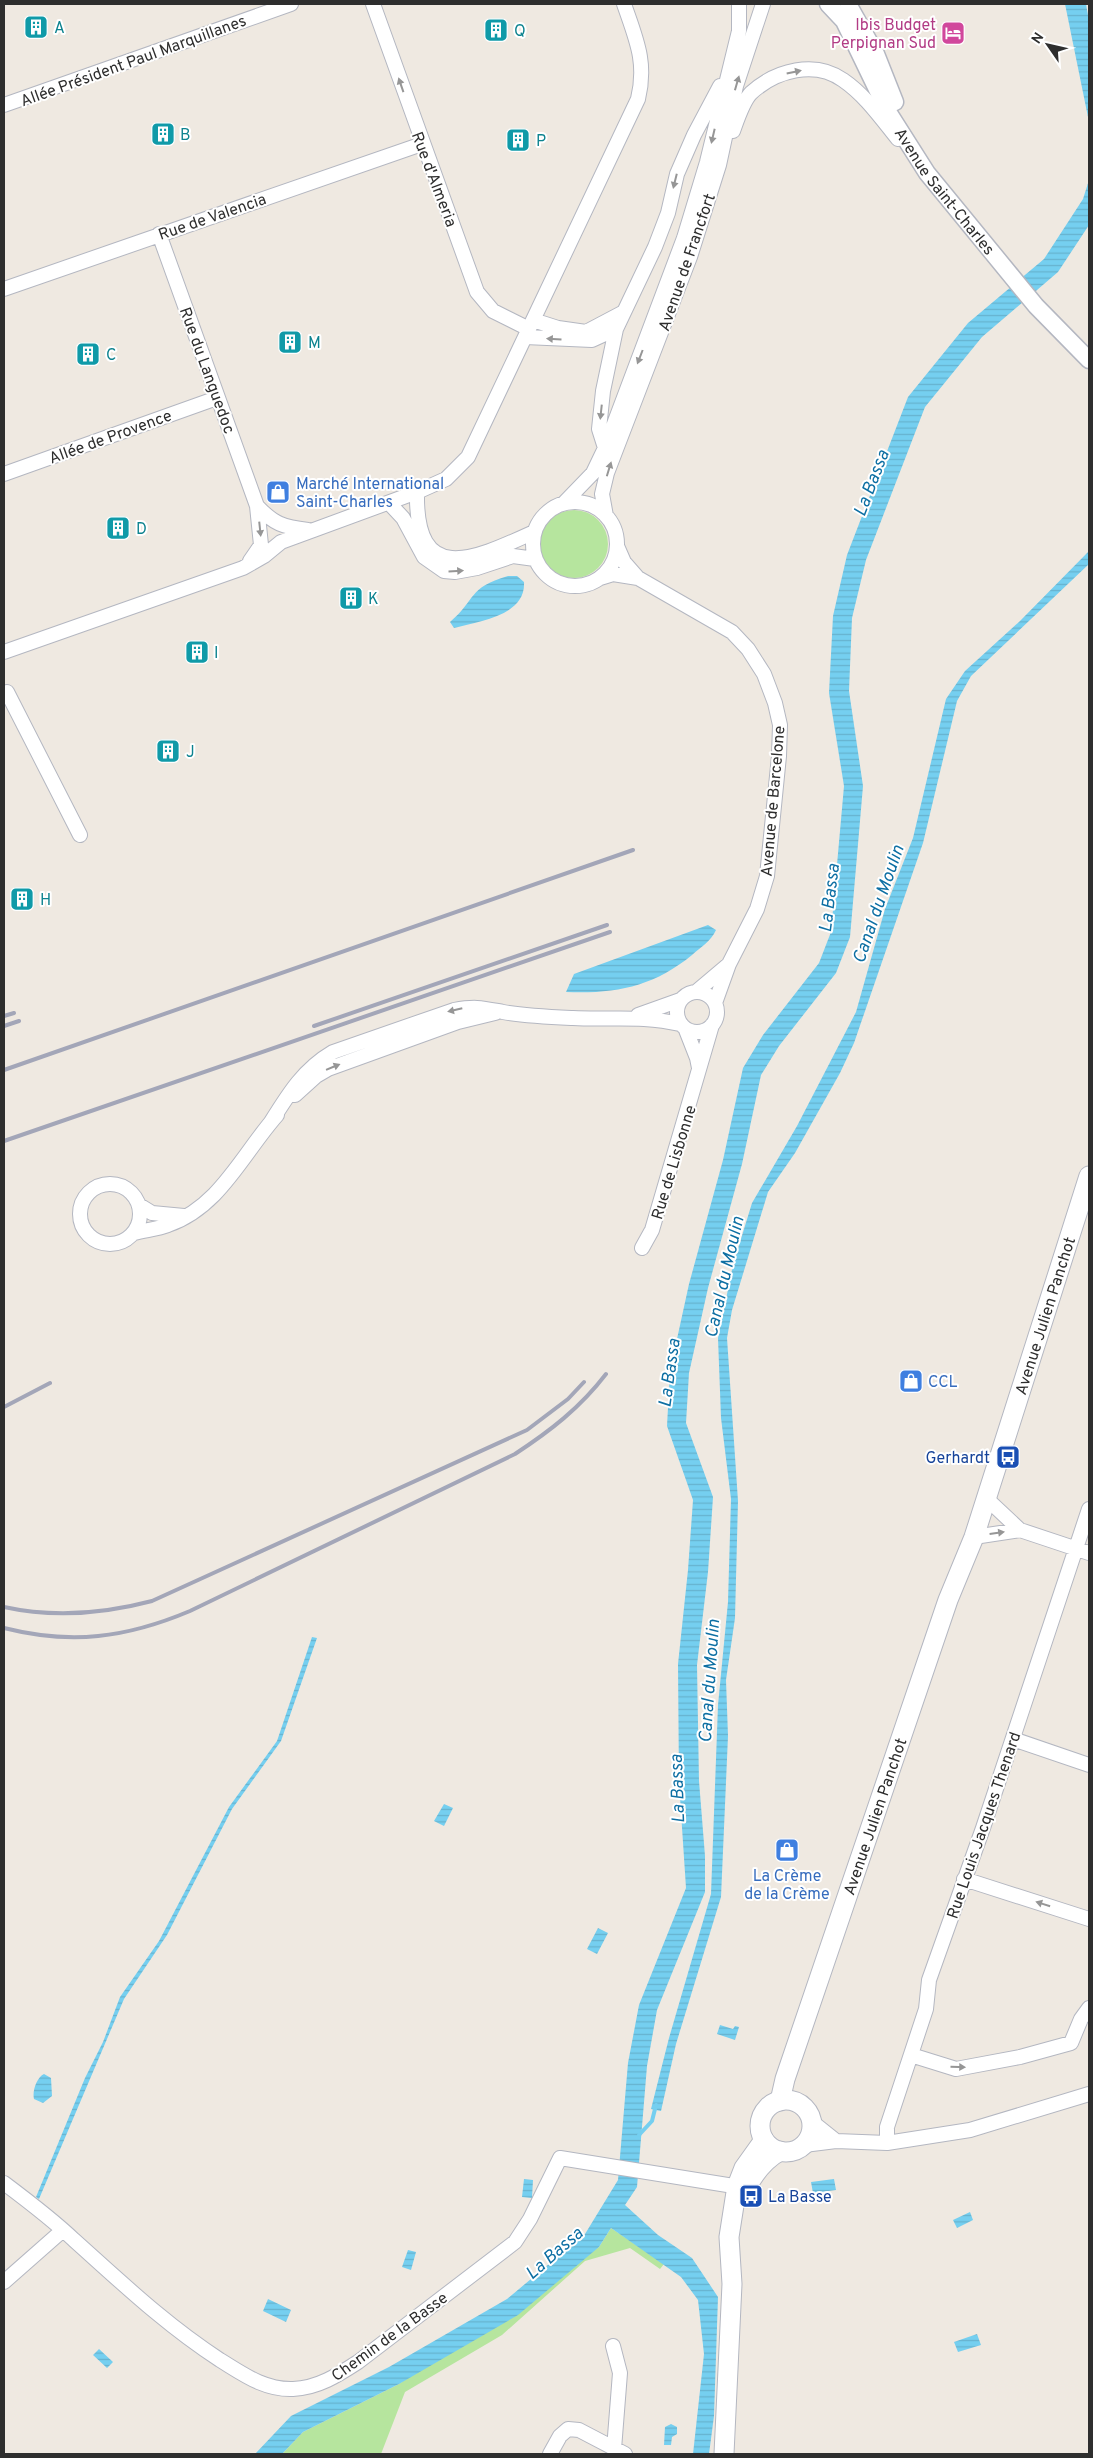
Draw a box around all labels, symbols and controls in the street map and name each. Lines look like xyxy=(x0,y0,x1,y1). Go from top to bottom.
street label: Allée Président Paul Marquillanes xyxy=(18,12,249,112)
building icon: A xyxy=(23,14,49,40)
place label: Ibis Budget Perpignan Sud xyxy=(831,16,936,54)
building icon: Q xyxy=(483,17,509,43)
place label: A xyxy=(54,19,65,39)
hotel icon: Ibis Budget Perpignan Sud xyxy=(940,20,966,46)
north arrow xyxy=(1023,20,1073,70)
place label: Q xyxy=(514,22,526,42)
text: N xyxy=(1029,30,1048,47)
one-way arrow xyxy=(786,67,802,75)
one-way arrow xyxy=(734,75,742,90)
one-way arrow xyxy=(397,77,404,92)
building icon: B xyxy=(150,121,176,147)
street label: Avenue Saint-Charles xyxy=(889,125,998,260)
place label: B xyxy=(180,126,191,146)
building icon: P xyxy=(505,127,531,153)
street label: Rue d'Almeria xyxy=(406,129,460,230)
one-way arrow xyxy=(709,129,717,144)
place label: P xyxy=(536,132,546,152)
one-way arrow xyxy=(671,174,679,189)
street label: Rue de Valencia xyxy=(156,190,269,246)
street label: Avenue de Francfort xyxy=(655,191,721,334)
street label: Rue du Languedoc xyxy=(174,305,238,437)
building icon: M xyxy=(277,329,303,355)
place label: M xyxy=(308,334,321,354)
one-way arrow xyxy=(546,335,562,343)
building icon: C xyxy=(75,341,101,367)
place label: C xyxy=(106,346,116,366)
one-way arrow xyxy=(636,350,644,365)
one-way arrow xyxy=(597,404,605,420)
street label: Allée de Provence xyxy=(47,406,175,469)
water label: La Bassa xyxy=(849,447,896,520)
one-way arrow xyxy=(605,461,613,476)
place label: Marché International Saint-Charles xyxy=(296,475,444,513)
shop icon: Marché International Saint-Charles xyxy=(265,479,291,505)
building icon: D xyxy=(105,515,131,541)
place label: D xyxy=(136,520,147,540)
one-way arrow xyxy=(256,521,264,537)
one-way arrow xyxy=(448,566,464,574)
building icon: K xyxy=(338,585,364,611)
place label: K xyxy=(368,590,379,610)
building icon: I xyxy=(184,639,210,665)
place label: I xyxy=(214,644,219,664)
street label: Avenue de Barcelone xyxy=(757,725,791,877)
building icon: J xyxy=(155,738,181,764)
place label: J xyxy=(186,743,195,763)
water label: Canal du Moulin xyxy=(848,842,911,967)
water label: La Bassa xyxy=(815,862,846,934)
building icon: H xyxy=(9,886,35,912)
place label: H xyxy=(40,891,51,911)
one-way arrow xyxy=(448,1006,463,1014)
one-way arrow xyxy=(326,1063,341,1070)
street label: Rue de Lisbonne xyxy=(648,1103,702,1222)
water label: Canal du Moulin xyxy=(700,1214,751,1340)
street label: Avenue Julien Panchot xyxy=(1012,1235,1081,1398)
water label: La Bassa xyxy=(654,1337,687,1409)
shop icon: CCL xyxy=(898,1368,924,1394)
place label: CCL xyxy=(928,1373,957,1393)
bus stop icon: Gerhardt xyxy=(995,1444,1021,1470)
place label: Gerhardt xyxy=(926,1449,990,1469)
one-way arrow xyxy=(989,1529,1005,1537)
water label: Canal du Moulin xyxy=(695,1618,726,1744)
street label: Rue Louis Jacques Thenard xyxy=(943,1730,1026,1922)
street label: Avenue Julien Panchot xyxy=(840,1736,912,1898)
water label: La Bassa xyxy=(666,1753,691,1824)
shop icon: La Crème de la Crème xyxy=(774,1837,800,1863)
place label: La Crème de la Crème xyxy=(744,1867,830,1905)
one-way arrow xyxy=(1035,1900,1050,1908)
one-way arrow xyxy=(950,2063,966,2071)
bus stop icon: La Basse xyxy=(738,2183,764,2209)
place label: La Basse xyxy=(768,2188,832,2208)
water label: La Bassa xyxy=(521,2222,589,2285)
street label: Chemin de la Basse xyxy=(328,2289,452,2387)

